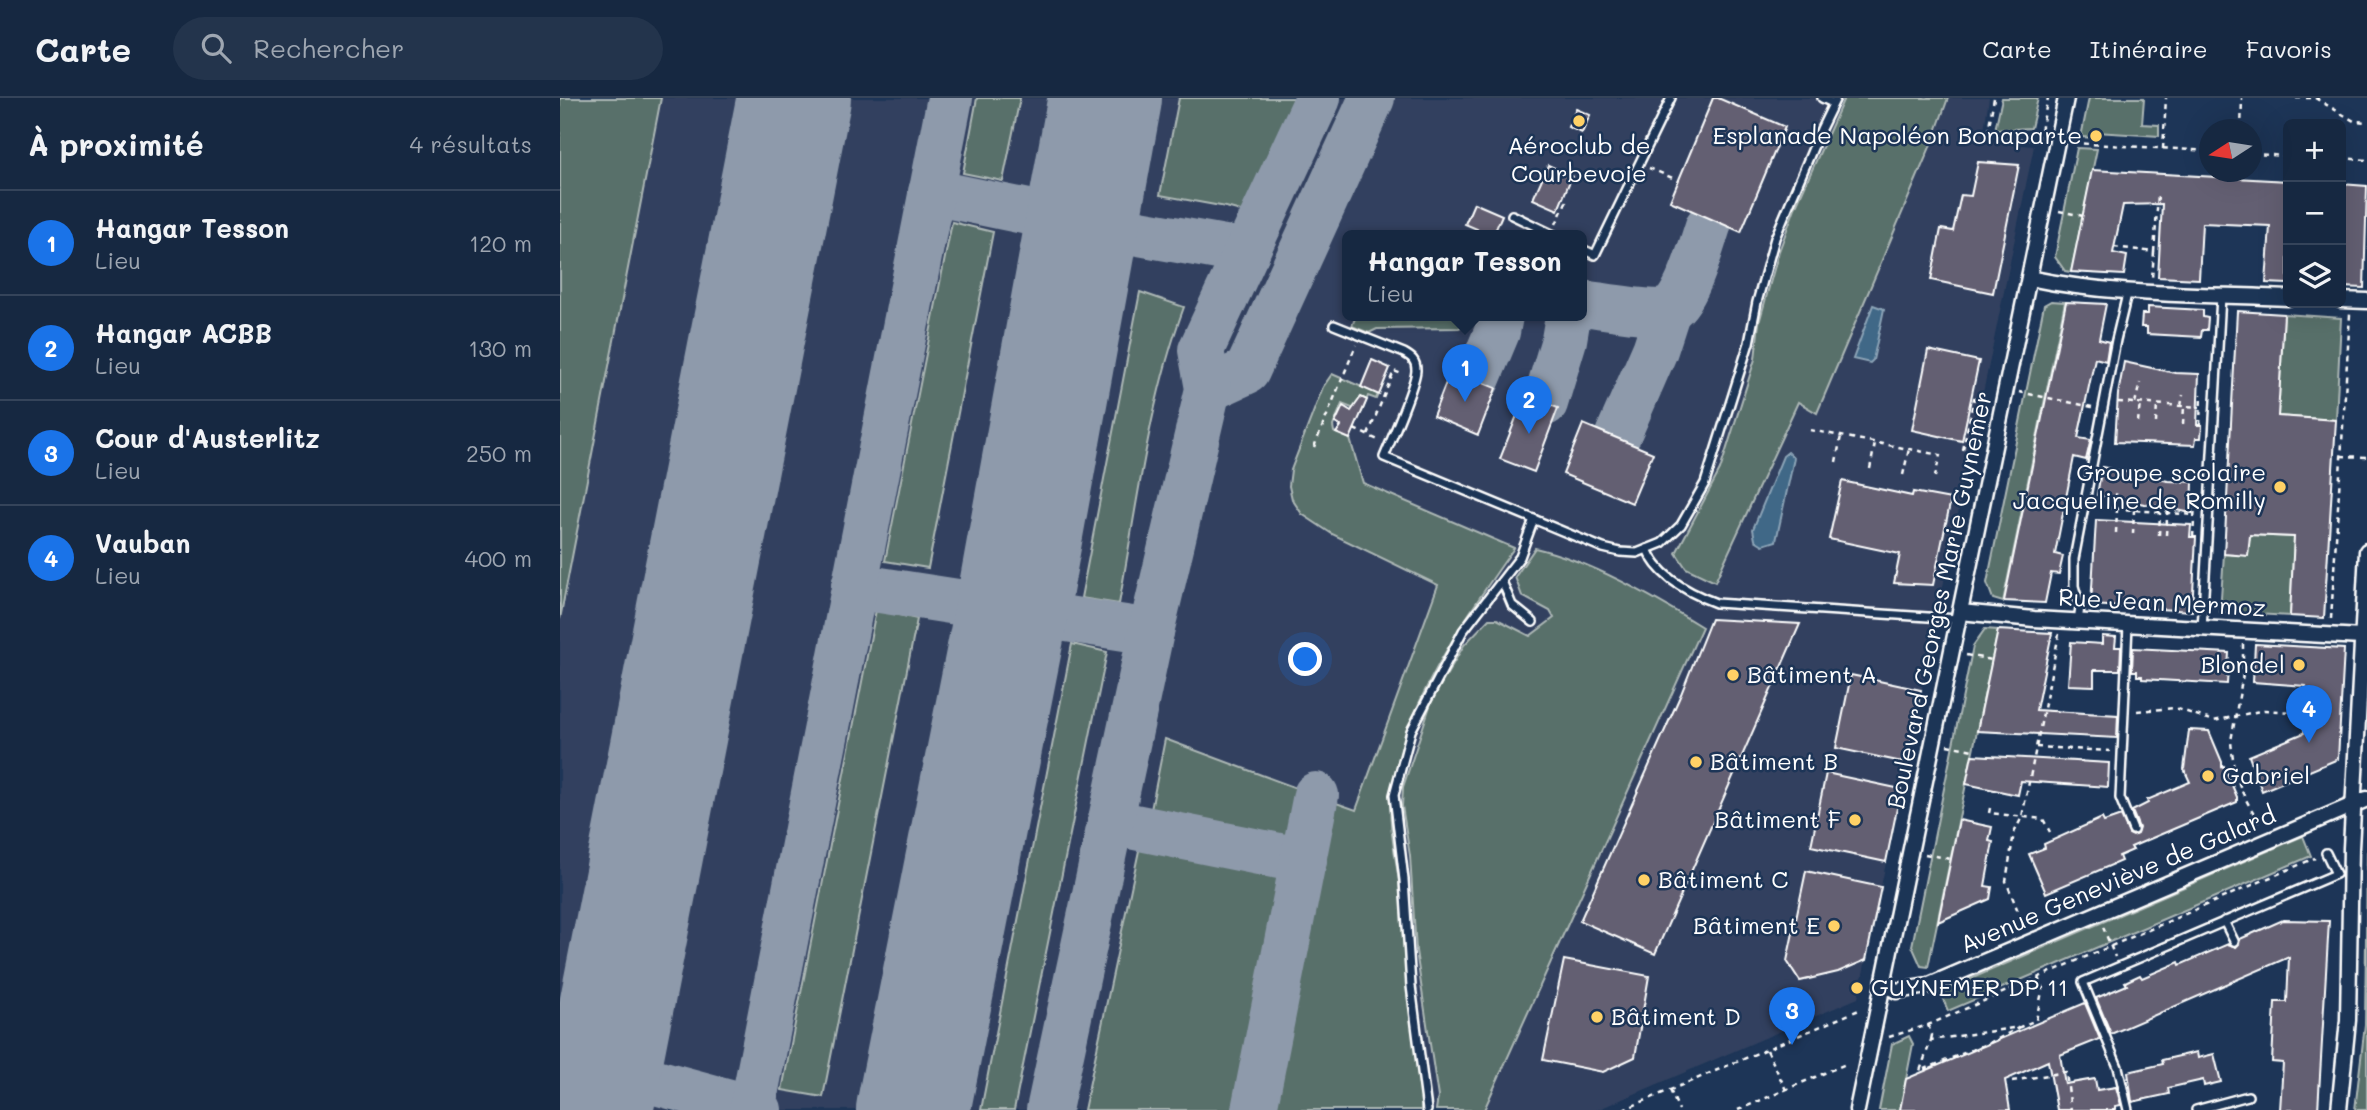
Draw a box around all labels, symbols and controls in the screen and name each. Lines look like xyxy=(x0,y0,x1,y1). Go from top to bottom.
search box xyxy=(173,17,663,80)
text: Carte xyxy=(35,27,131,70)
icon: search xyxy=(197,29,235,67)
text: Rechercher xyxy=(253,31,404,65)
text: Carte xyxy=(1982,33,2052,64)
text: Itinéraire xyxy=(2090,33,2208,64)
text: Favoris xyxy=(2246,33,2332,64)
marker: Aéroclub de Courbevoie xyxy=(1571,113,1587,129)
place label: Esplanade Napoléon Bonaparte xyxy=(1712,119,2082,150)
north arrow xyxy=(2199,119,2262,182)
map controls xyxy=(2283,119,2346,308)
button: + xyxy=(2283,119,2346,182)
text: À proximité xyxy=(28,124,204,164)
marker: Esplanade Napoléon Bonaparte xyxy=(2088,128,2104,144)
text: 4 résultats xyxy=(410,129,532,159)
place label: Aéroclub de Courbevoie xyxy=(1507,129,1651,188)
button: − xyxy=(2283,182,2346,245)
text: Hangar Tesson xyxy=(95,211,289,245)
text: 1 xyxy=(46,228,56,258)
text: 120 m xyxy=(469,228,532,258)
popup xyxy=(1342,230,1587,321)
text: Hangar Tesson xyxy=(1368,244,1561,278)
text: Lieu xyxy=(95,245,141,275)
button: layers xyxy=(2283,245,2346,308)
text: Lieu xyxy=(1368,278,1413,308)
text: Hangar ACBB xyxy=(95,316,272,350)
text: 2 xyxy=(45,333,57,363)
text: 130 m xyxy=(468,333,532,363)
pin: 1 xyxy=(1442,344,1488,402)
text: Lieu xyxy=(95,350,141,380)
pin: 2 xyxy=(1506,376,1552,434)
street label: Boulevard Georges Marie Guynemer xyxy=(1879,388,1998,811)
text: Cour d'Austerlitz xyxy=(95,421,320,455)
text: 3 xyxy=(44,438,58,468)
text: 250 m xyxy=(466,438,532,468)
text: Lieu xyxy=(95,455,141,485)
place label: Groupe scolaire Jacqueline de Romilly xyxy=(2013,456,2266,515)
marker: Groupe scolaire Jacqueline de Romilly xyxy=(2272,479,2288,495)
text: Vauban xyxy=(95,526,191,560)
text: 4 xyxy=(44,543,58,573)
text: 400 m xyxy=(464,543,532,573)
text: Lieu xyxy=(95,560,141,590)
street label: Rue Jean Mermoz xyxy=(2058,581,2267,622)
your location xyxy=(1288,642,1322,676)
place label: Blondel xyxy=(2200,648,2285,679)
marker: Blondel xyxy=(2291,657,2307,673)
place label: Bâtiment A xyxy=(1747,658,1877,689)
marker: Bâtiment A xyxy=(1725,667,1741,683)
pin: 4 xyxy=(2286,685,2332,743)
place label: Bâtiment B xyxy=(1710,745,1838,776)
marker: Bâtiment B xyxy=(1688,754,1704,770)
place label: Gabriel xyxy=(2222,759,2310,790)
marker: Gabriel xyxy=(2200,768,2216,784)
street label: Avenue Geneviève de Galard xyxy=(1955,798,2280,959)
place label: Bâtiment F xyxy=(1714,803,1841,834)
marker: Bâtiment F xyxy=(1847,812,1863,828)
place label: Bâtiment C xyxy=(1658,863,1788,894)
marker: Bâtiment C xyxy=(1636,872,1652,888)
place label: Bâtiment E xyxy=(1693,909,1820,940)
marker: Bâtiment E xyxy=(1826,918,1842,934)
place label: GUYNEMER DP 11 xyxy=(1871,971,2068,1002)
marker: GUYNEMER DP 11 xyxy=(1849,980,1865,996)
pin: 3 xyxy=(1769,987,1815,1045)
place label: Bâtiment D xyxy=(1611,1000,1741,1031)
marker: Bâtiment D xyxy=(1589,1009,1605,1025)

